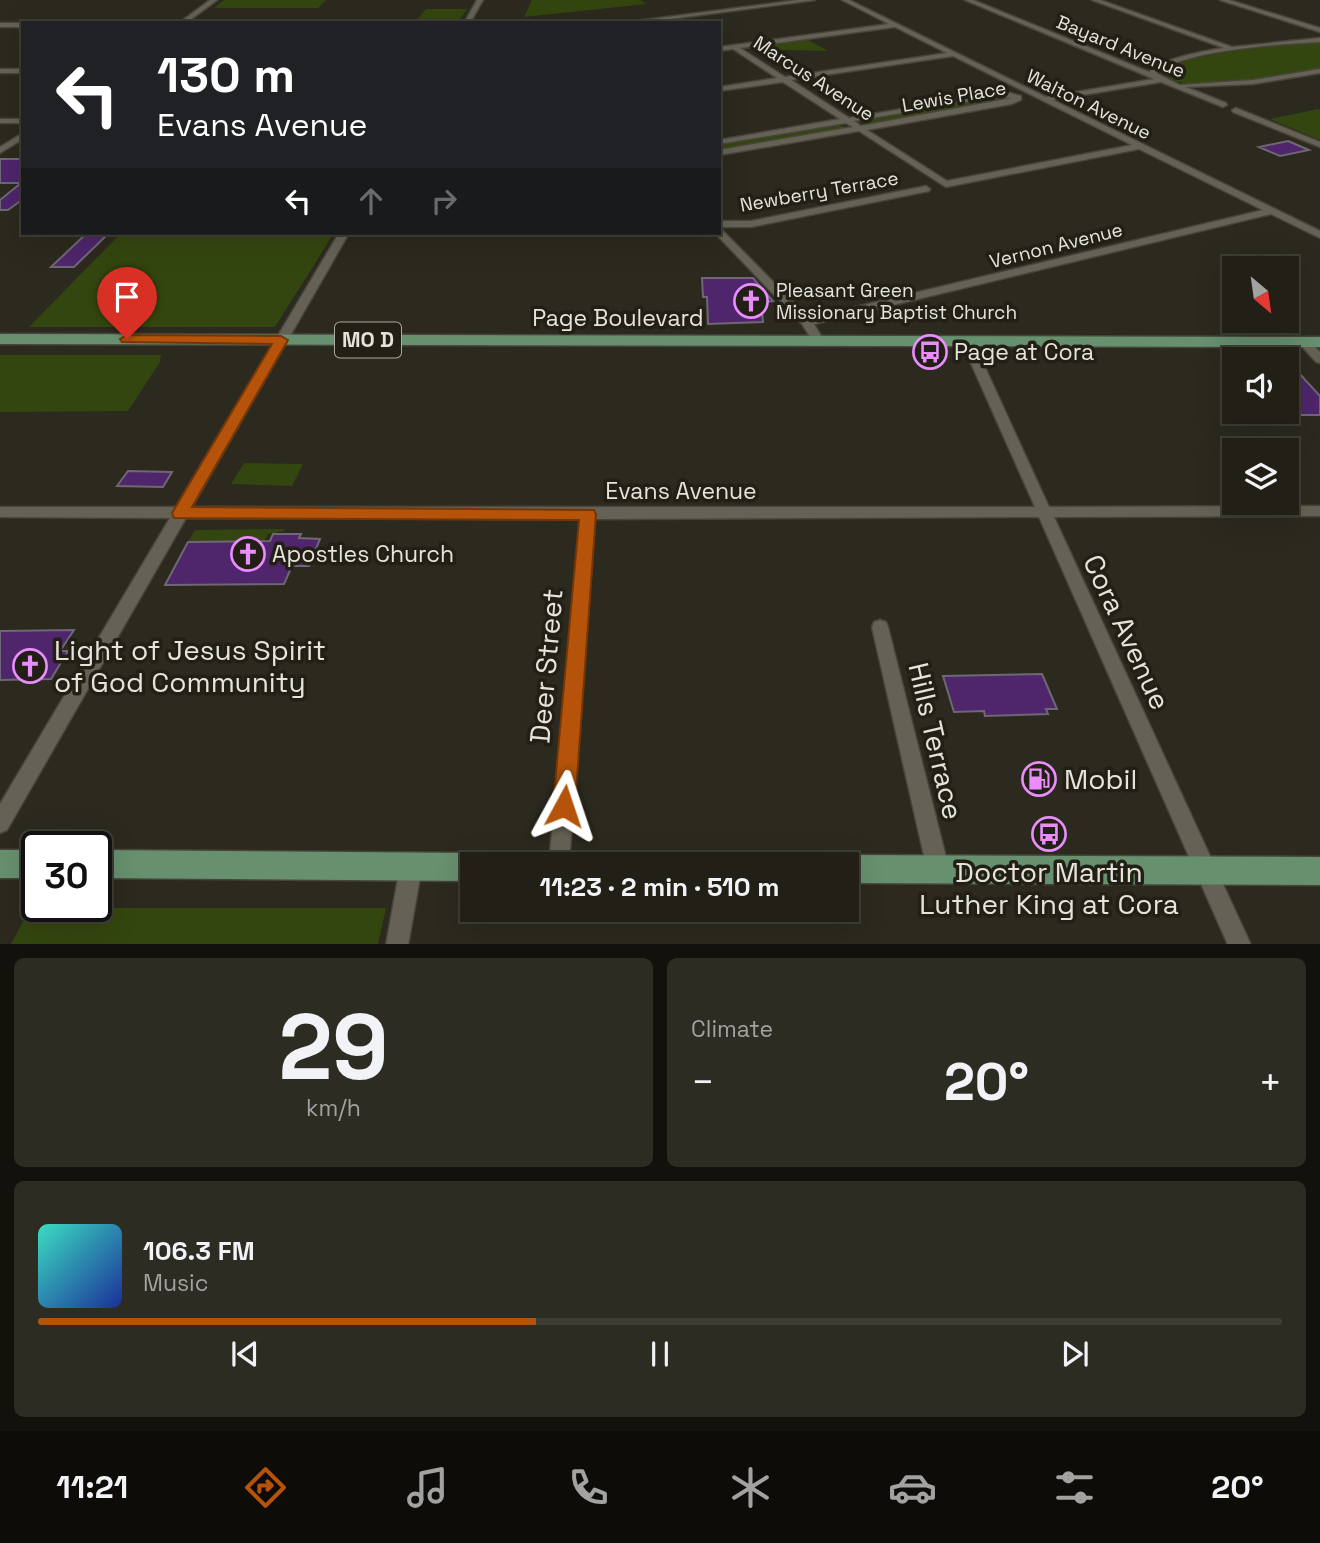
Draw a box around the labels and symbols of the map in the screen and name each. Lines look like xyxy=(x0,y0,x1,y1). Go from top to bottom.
street label: Bayard Avenue xyxy=(1053,9,1189,84)
street label: Marcus Avenue xyxy=(749,30,879,127)
street label: Walton Avenue xyxy=(1022,64,1155,145)
street label: Lewis Place xyxy=(900,75,1008,118)
street label: Newberry Terrace xyxy=(738,165,900,218)
street label: Vernon Avenue xyxy=(987,217,1125,274)
north arrow xyxy=(1222,256,1298,332)
pin xyxy=(97,267,157,339)
place label: Pleasant Green Missionary Baptist Church xyxy=(776,278,1017,325)
church icon: Pleasant Green Missionary Baptist Church xyxy=(732,282,770,320)
street label: Page Boulevard xyxy=(532,303,704,333)
road number: MO D xyxy=(335,322,401,358)
bus stop icon: Page at Cora xyxy=(911,333,949,371)
place label: Page at Cora xyxy=(954,337,1094,367)
street label: Evans Avenue xyxy=(605,476,757,506)
church icon: Apostles Church xyxy=(229,535,267,573)
place label: Apostles Church xyxy=(272,539,454,569)
street label: Cora Avenue xyxy=(1075,549,1179,715)
street label: Deer Street xyxy=(521,587,571,745)
place label: Light of Jesus Spirit of God Community xyxy=(54,632,326,700)
church icon: Light of Jesus Spirit of God Community xyxy=(11,647,49,685)
street label: Hills Terrace xyxy=(900,659,972,823)
fuel station icon: Mobil xyxy=(1020,760,1058,798)
place label: Mobil xyxy=(1064,761,1137,797)
position arrow xyxy=(527,769,601,843)
bus stop icon: Doctor Martin Luther King at Cora xyxy=(1030,815,1068,853)
speed limit sign: 30 xyxy=(21,831,112,922)
place label: Doctor Martin Luther King at Cora xyxy=(919,854,1179,922)

